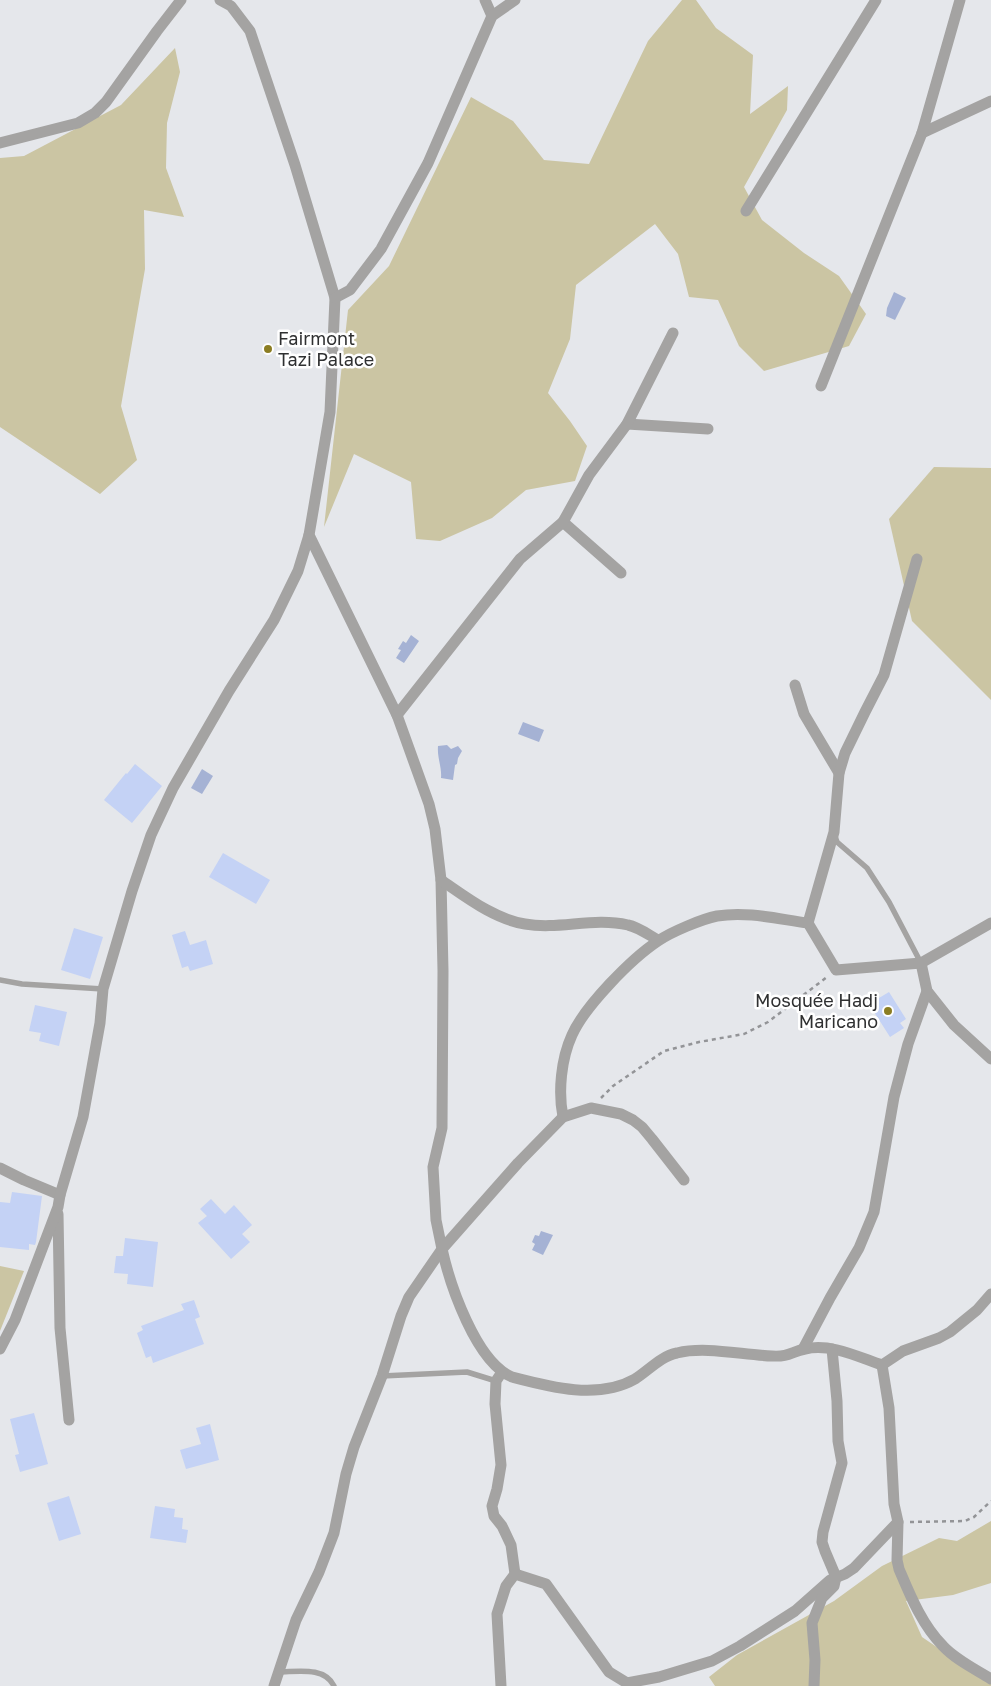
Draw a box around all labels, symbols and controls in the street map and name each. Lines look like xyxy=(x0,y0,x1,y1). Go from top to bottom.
place label: Fairmont Tazi Palace xyxy=(278,327,374,370)
marker: Fairmont Tazi Palace xyxy=(262,343,274,355)
place label: Mosquée Hadj Maricano xyxy=(755,989,878,1032)
marker: Mosquée Hadj Maricano xyxy=(882,1005,894,1017)

